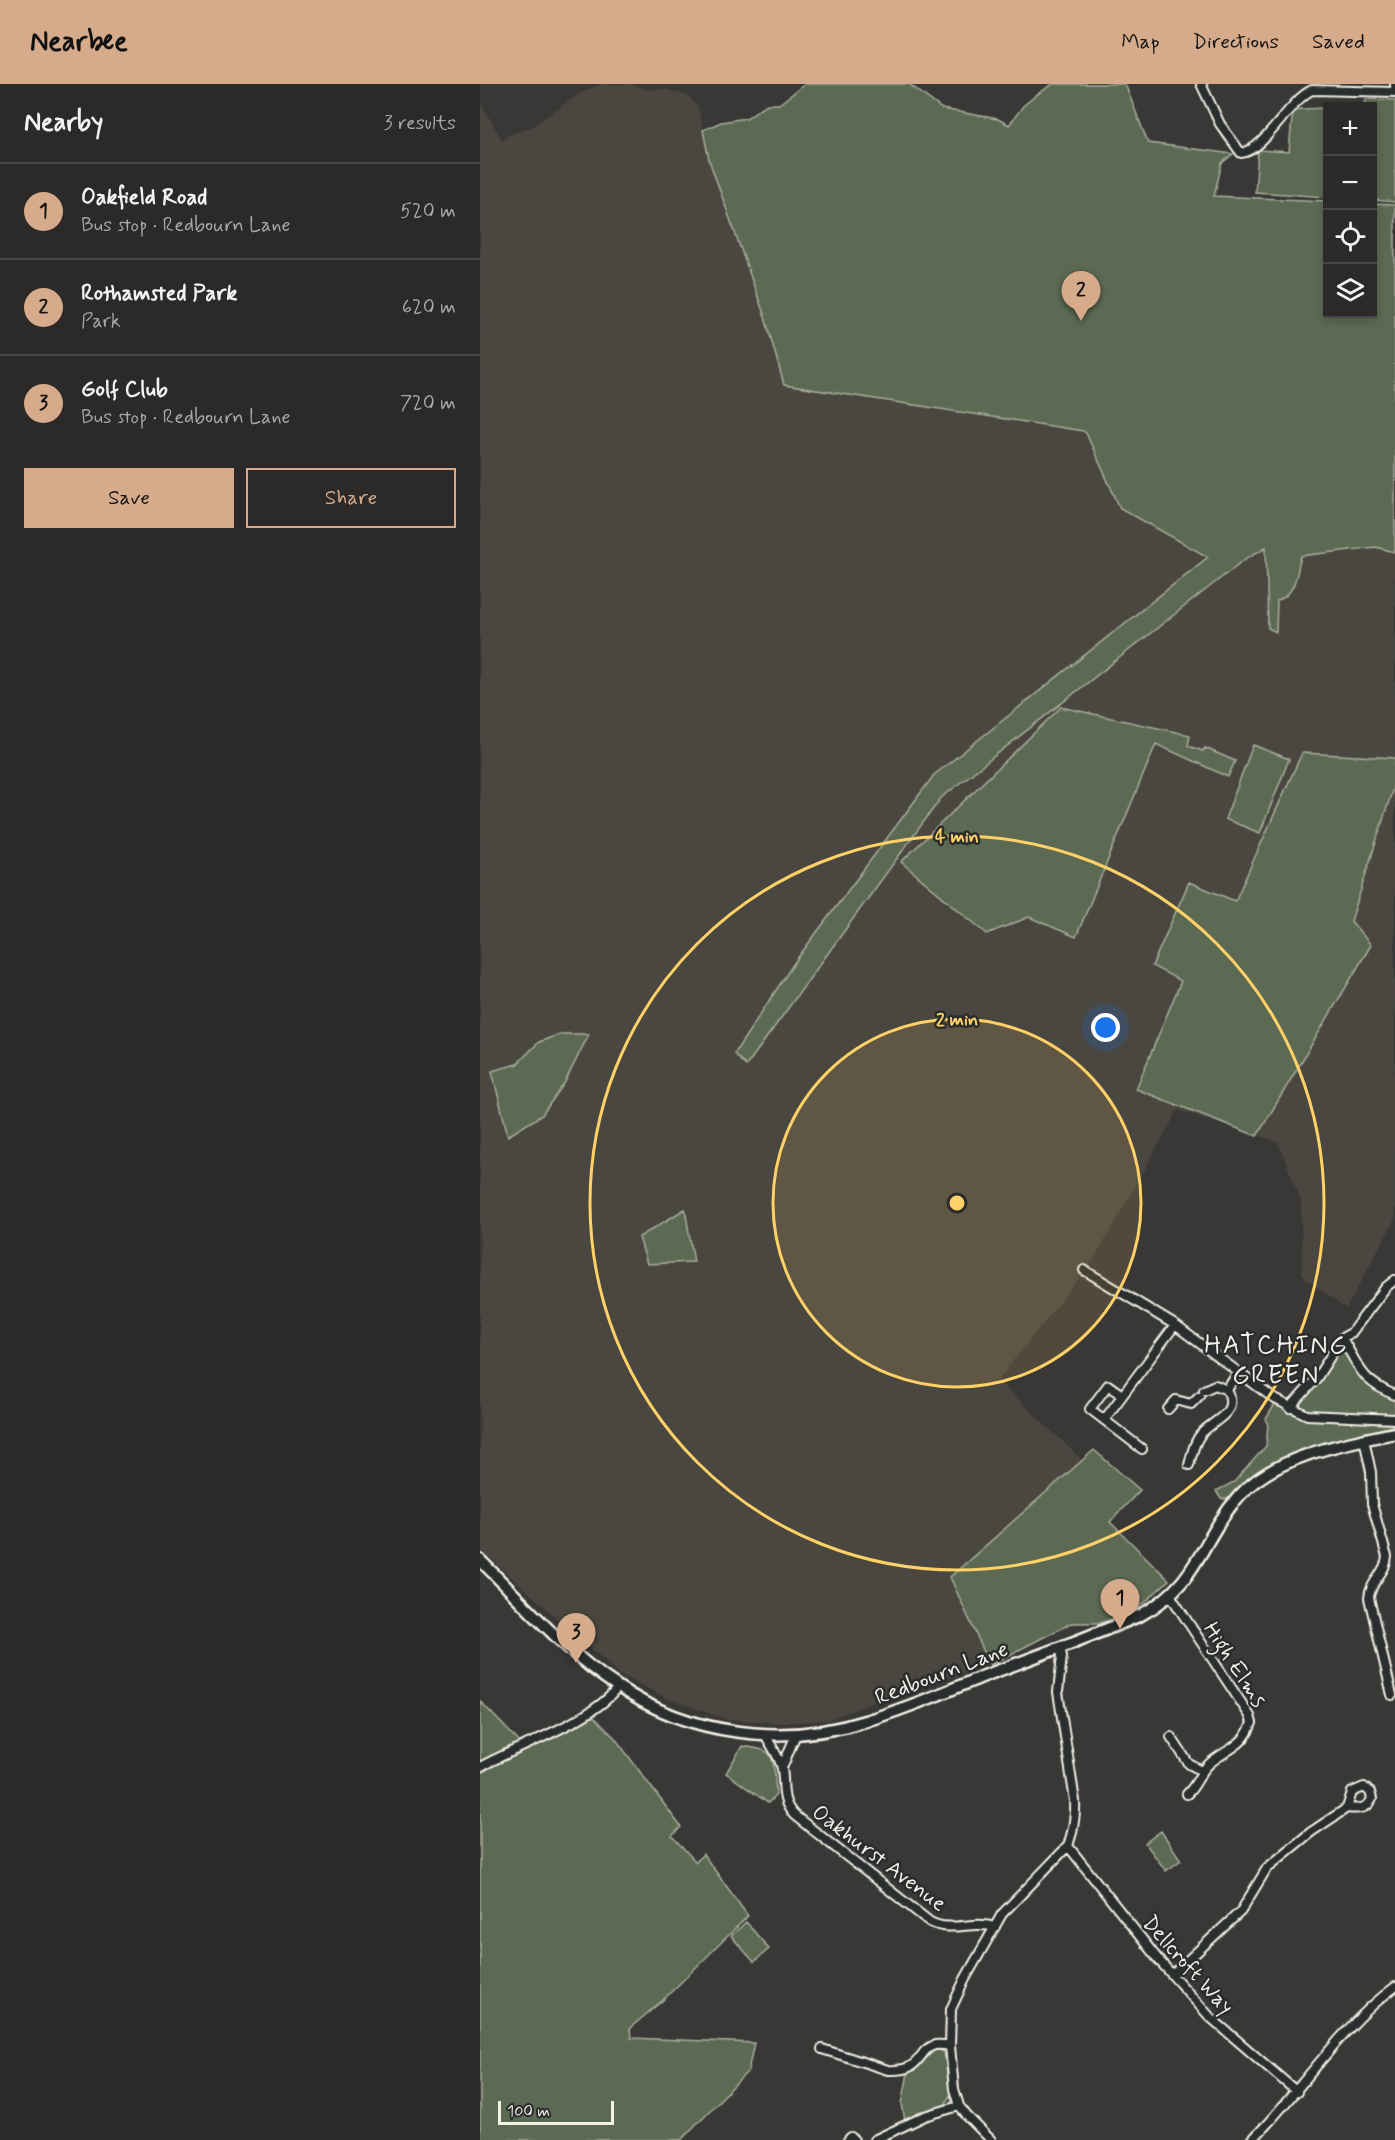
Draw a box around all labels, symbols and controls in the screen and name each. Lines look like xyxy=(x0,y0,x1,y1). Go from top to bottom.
text: Nearbee xyxy=(30,24,128,61)
text: Map xyxy=(1121,28,1160,56)
text: Directions xyxy=(1193,28,1279,56)
text: Saved xyxy=(1312,28,1365,56)
map controls xyxy=(1323,102,1377,318)
button: + xyxy=(1323,102,1377,156)
text: Nearby xyxy=(24,106,103,140)
text: 3 results xyxy=(384,110,456,137)
button: − xyxy=(1323,156,1377,210)
text: Oakfield Road xyxy=(81,184,207,212)
text: 1 xyxy=(39,198,48,225)
text: 520 m xyxy=(400,198,456,225)
button: locate xyxy=(1323,210,1377,264)
text: Bus stop · Redbourn Lane xyxy=(81,212,291,239)
button: layers xyxy=(1323,264,1377,318)
pin: 2 xyxy=(1062,272,1100,321)
text: Rothamsted Park xyxy=(81,280,237,308)
text: 2 xyxy=(39,294,48,321)
text: 620 m xyxy=(402,294,456,321)
text: Park xyxy=(81,308,121,335)
text: Golf Club xyxy=(81,376,168,404)
text: 3 xyxy=(39,390,48,417)
text: 720 m xyxy=(400,390,456,417)
text: Bus stop · Redbourn Lane xyxy=(81,404,291,431)
button: Save xyxy=(24,468,234,528)
button: Share xyxy=(246,468,456,528)
text: 4 min xyxy=(935,825,979,849)
text: 2 min xyxy=(936,1008,978,1032)
your location xyxy=(1091,1013,1120,1042)
centre of rings xyxy=(947,1193,967,1213)
district label: HATCHING GREEN xyxy=(1204,1329,1348,1393)
pin: 1 xyxy=(1100,1580,1140,1629)
pin: 3 xyxy=(556,1614,596,1663)
street label: High Elms xyxy=(1194,1617,1272,1715)
street label: Redbourn Lane xyxy=(871,1636,1012,1712)
street label: Oakhurst Avenue xyxy=(806,1799,952,1918)
street label: Dellcroft Way xyxy=(1136,1910,1239,2021)
scale bar xyxy=(498,2098,614,2126)
text: 100 m xyxy=(507,2101,550,2122)

